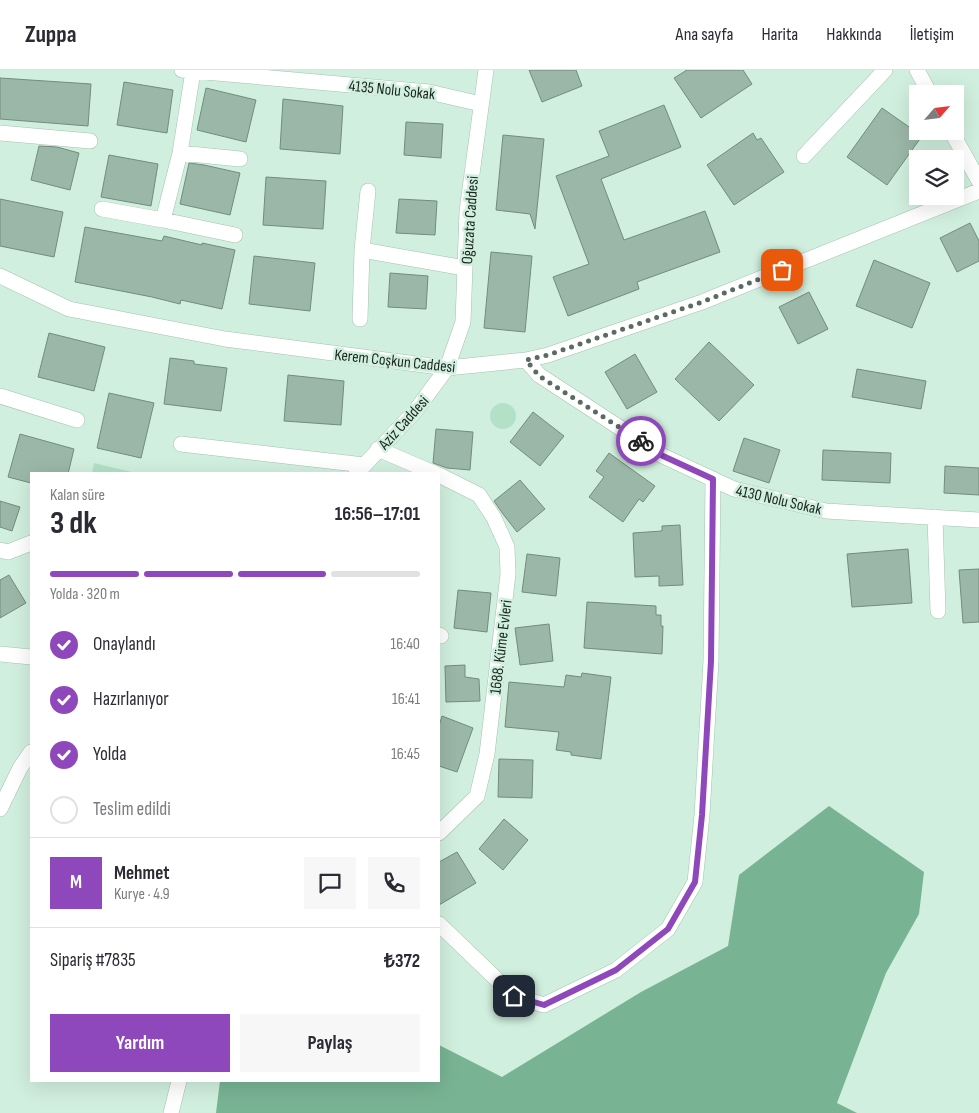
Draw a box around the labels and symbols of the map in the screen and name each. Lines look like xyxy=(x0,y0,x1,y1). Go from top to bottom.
street label: 4135 Nolu Sokak xyxy=(348,77,436,104)
north arrow xyxy=(909,85,964,140)
street label: Oğuzata Caddesi xyxy=(458,175,483,265)
pin xyxy=(761,249,803,291)
street label: Kerem Coşkun Caddesi xyxy=(334,346,456,377)
street label: Aziz Caddesi xyxy=(374,392,433,455)
courier xyxy=(616,416,666,466)
street label: 4130 Nolu Sokak xyxy=(734,481,823,520)
street label: 1688. Küme Evleri xyxy=(486,599,517,695)
pin xyxy=(493,975,535,1017)

